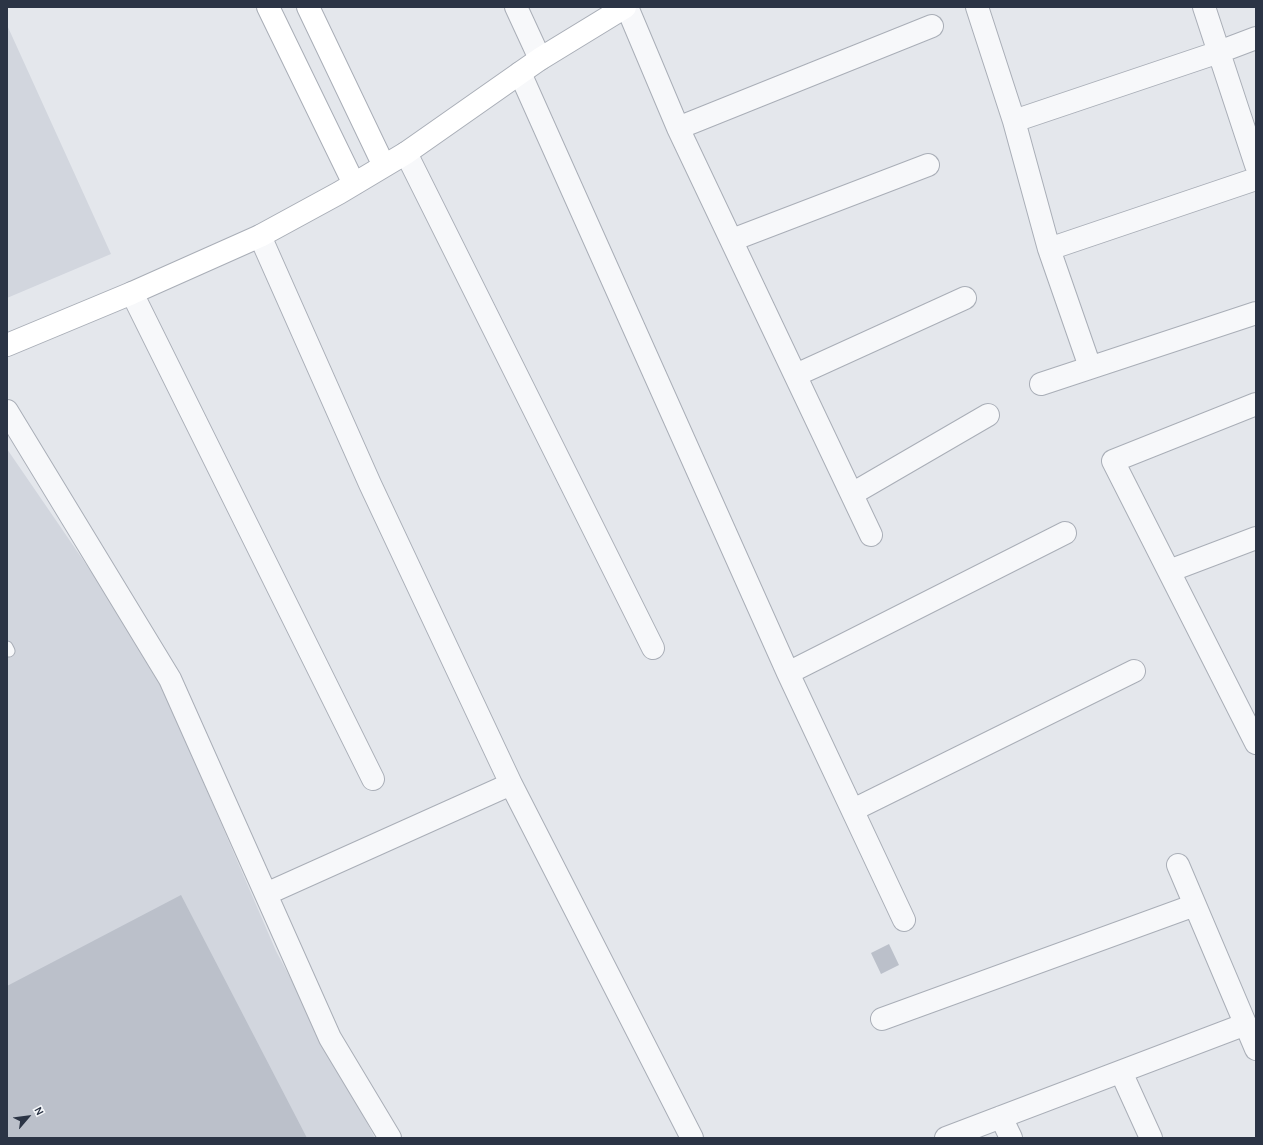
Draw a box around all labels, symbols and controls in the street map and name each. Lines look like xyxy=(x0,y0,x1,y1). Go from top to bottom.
north arrow xyxy=(8,1097,48,1137)
text: N xyxy=(31,1105,47,1118)

